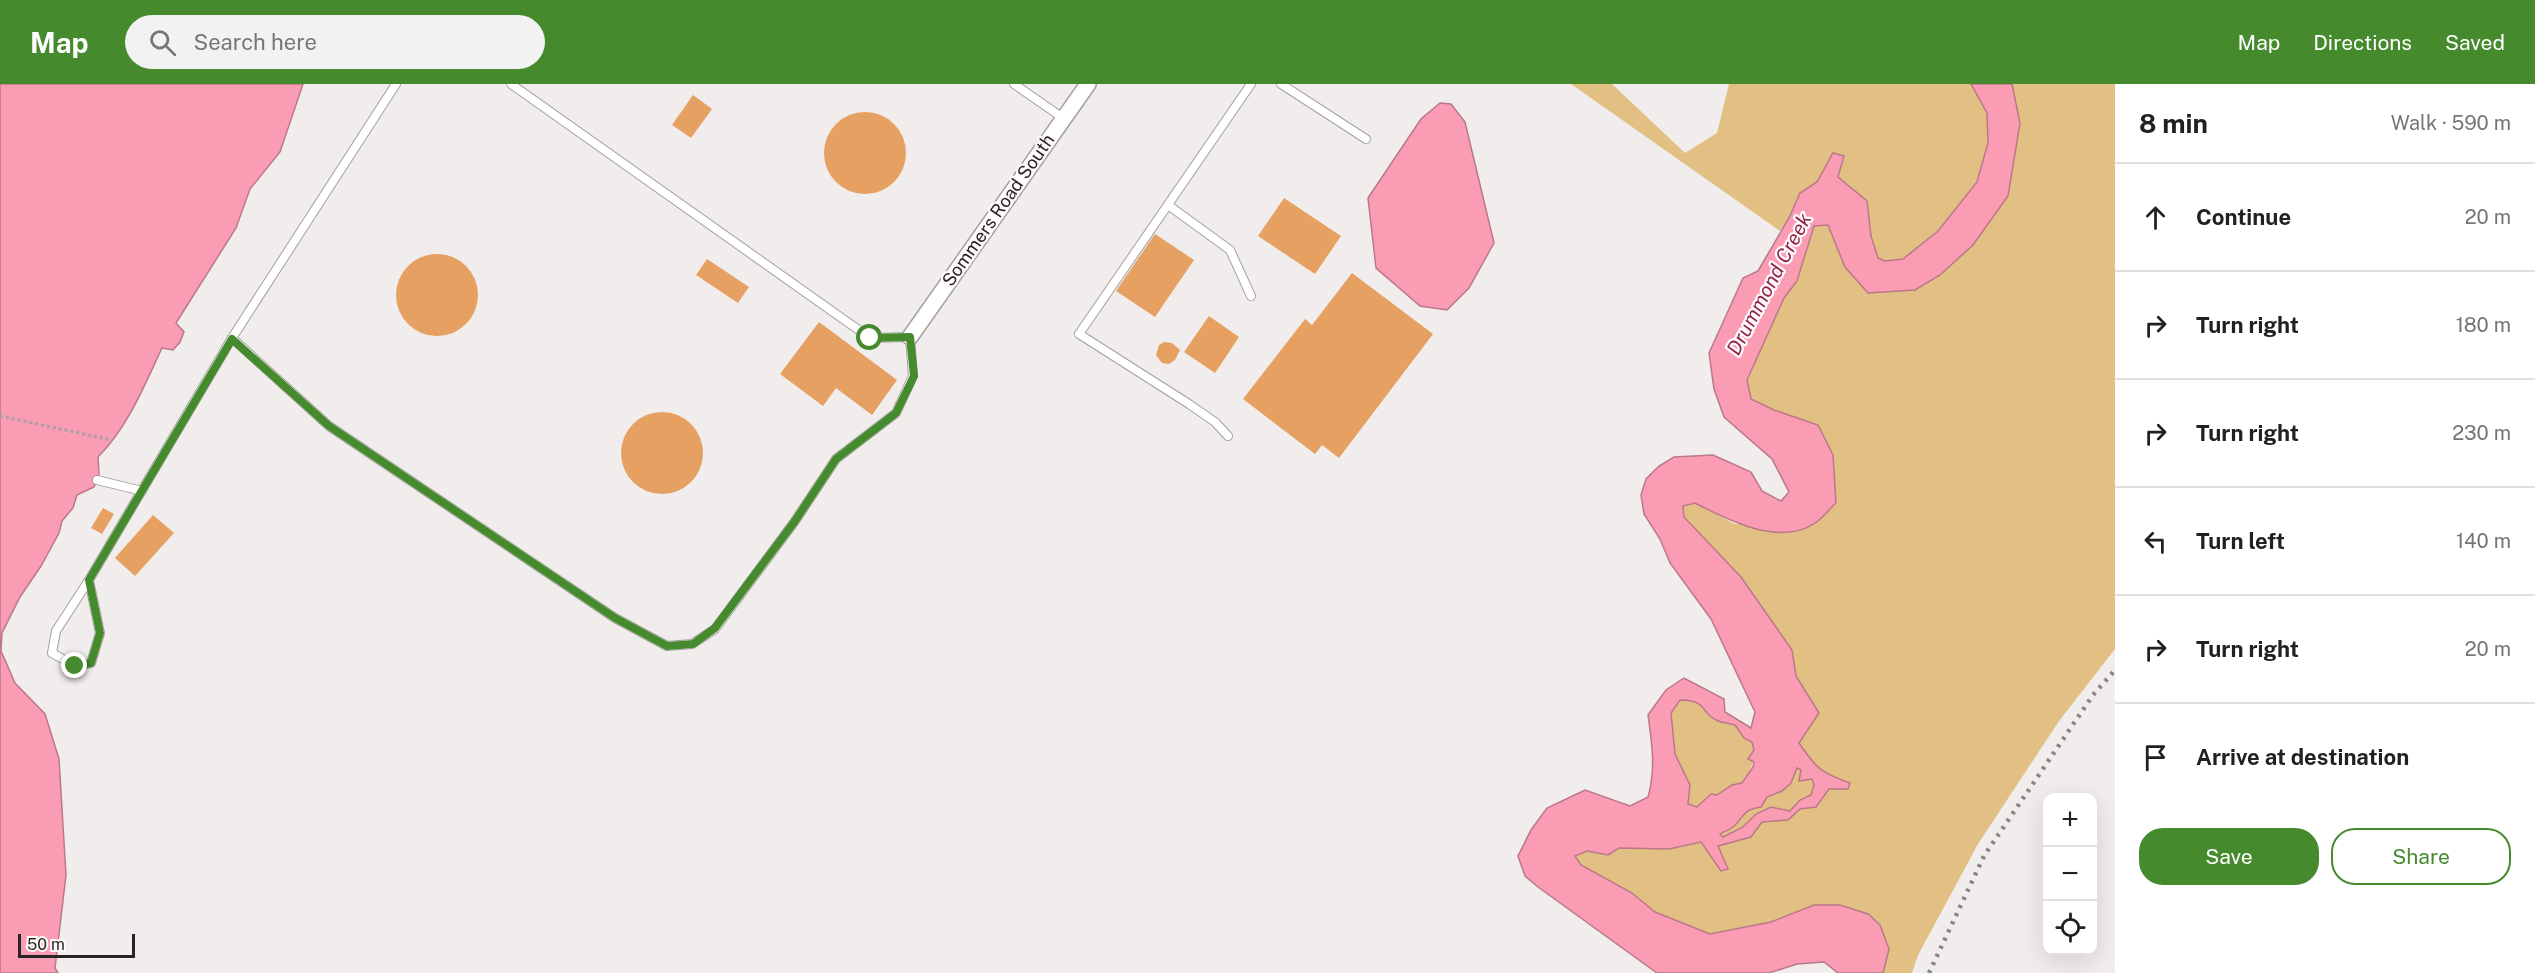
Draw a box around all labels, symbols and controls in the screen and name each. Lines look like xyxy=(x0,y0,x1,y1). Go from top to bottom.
search box xyxy=(125,15,545,69)
text: Map xyxy=(30,26,89,59)
icon: search xyxy=(146,26,179,59)
text: Search here xyxy=(194,29,317,55)
text: Map xyxy=(2238,30,2280,55)
text: Directions xyxy=(2313,30,2412,55)
text: Saved xyxy=(2445,30,2505,55)
text: 8 min xyxy=(2139,108,2208,139)
text: Walk · 590 m xyxy=(2391,111,2511,135)
street label: Sommers Road South xyxy=(937,130,1059,290)
icon: ahead xyxy=(2139,201,2172,234)
text: Continue xyxy=(2196,204,2291,230)
text: 20 m xyxy=(2465,205,2511,229)
water label: Drummond Creek xyxy=(1722,209,1817,359)
icon: right xyxy=(2139,309,2172,342)
text: Turn right xyxy=(2196,312,2299,338)
text: 180 m xyxy=(2456,313,2511,337)
route start xyxy=(856,324,882,350)
icon: right xyxy=(2139,417,2172,450)
text: Turn right xyxy=(2196,420,2299,446)
text: 230 m xyxy=(2452,421,2511,445)
icon: left xyxy=(2139,525,2172,558)
text: Turn left xyxy=(2196,528,2285,554)
text: 140 m xyxy=(2456,529,2511,553)
icon: right xyxy=(2139,633,2172,666)
text: Turn right xyxy=(2196,636,2299,662)
text: 20 m xyxy=(2465,637,2511,661)
route end xyxy=(61,652,87,678)
icon: arrive xyxy=(2139,741,2172,774)
text: Arrive at destination xyxy=(2196,744,2409,770)
map controls xyxy=(2043,793,2097,955)
button: + xyxy=(2043,793,2097,847)
button: Save xyxy=(2139,828,2319,885)
button: Share xyxy=(2331,828,2511,885)
button: − xyxy=(2043,847,2097,901)
button: locate xyxy=(2043,901,2097,955)
scale bar xyxy=(18,931,135,958)
text: 50 m xyxy=(27,935,65,954)

